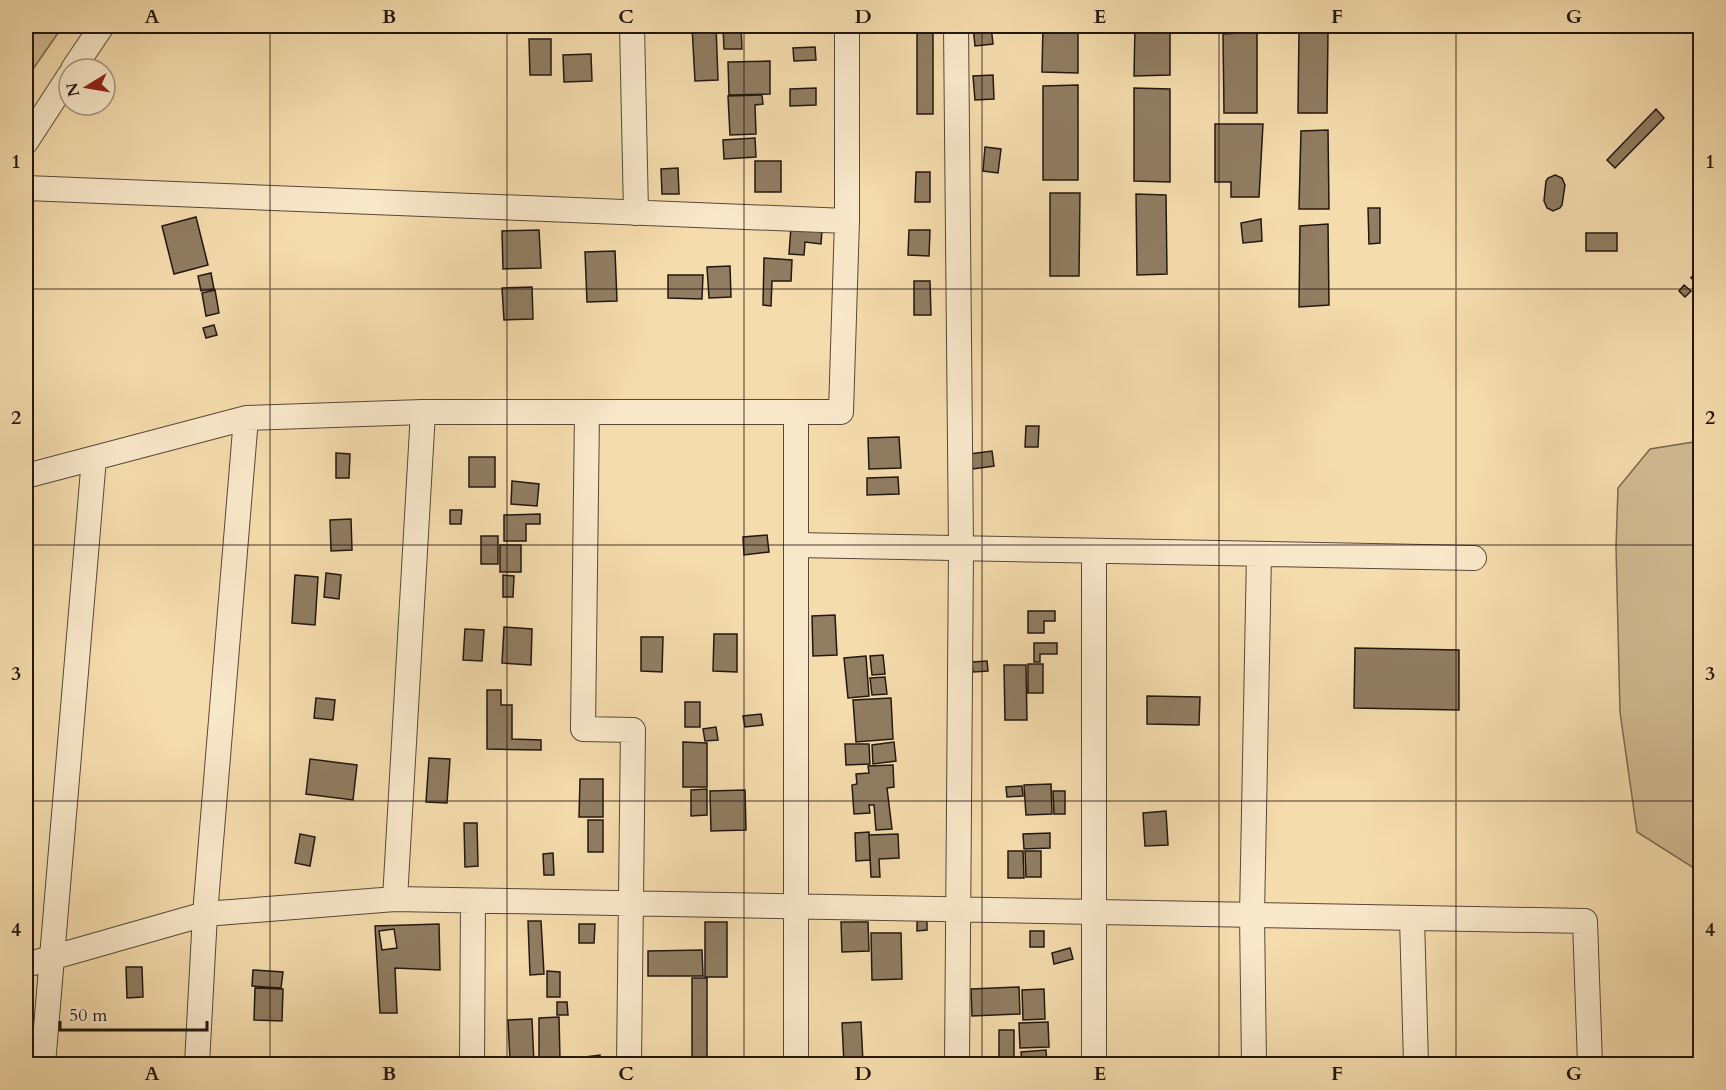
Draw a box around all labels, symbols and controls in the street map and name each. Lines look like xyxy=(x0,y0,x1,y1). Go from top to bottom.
text: A xyxy=(144,3,160,30)
text: B xyxy=(382,3,396,30)
text: C xyxy=(618,3,634,30)
text: D xyxy=(854,3,872,30)
text: E xyxy=(1094,3,1106,30)
text: F xyxy=(1331,3,1343,30)
text: G xyxy=(1566,3,1582,30)
north arrow xyxy=(57,57,117,117)
text: N xyxy=(61,81,85,99)
text: 1 xyxy=(11,148,21,175)
text: 1 xyxy=(1705,148,1715,175)
text: 2 xyxy=(11,404,21,431)
text: 2 xyxy=(1705,404,1715,431)
text: 3 xyxy=(11,660,21,687)
text: 3 xyxy=(1705,660,1715,687)
text: 4 xyxy=(11,916,21,943)
text: 4 xyxy=(1705,916,1715,943)
scale bar xyxy=(60,994,207,1032)
text: 50 m xyxy=(69,1003,108,1028)
text: A xyxy=(144,1060,160,1087)
text: B xyxy=(382,1060,396,1087)
text: C xyxy=(618,1060,634,1087)
text: D xyxy=(854,1060,872,1087)
text: E xyxy=(1094,1060,1106,1087)
text: F xyxy=(1331,1060,1343,1087)
text: G xyxy=(1566,1060,1582,1087)

